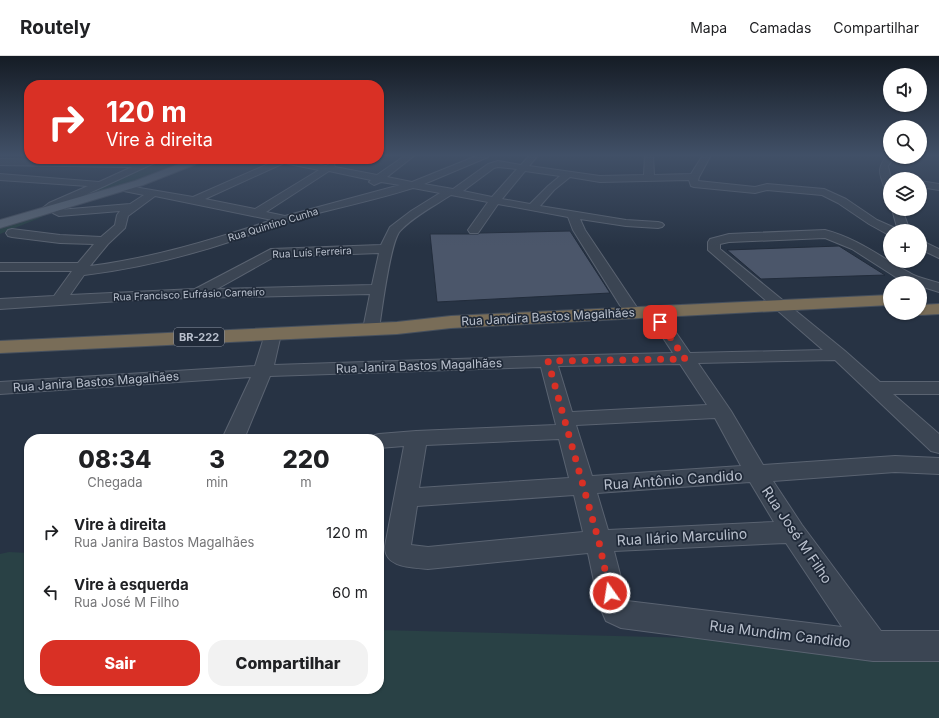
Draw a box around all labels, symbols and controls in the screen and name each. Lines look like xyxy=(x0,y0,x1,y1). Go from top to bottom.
text: Routely xyxy=(20,16,91,39)
text: Mapa xyxy=(690,19,727,36)
text: Camadas xyxy=(749,19,811,36)
text: Compartilhar xyxy=(833,19,919,36)
map controls xyxy=(883,68,927,320)
button: sound xyxy=(883,68,927,112)
text: 120 m xyxy=(106,95,187,129)
icon: right xyxy=(40,96,92,148)
button: search xyxy=(883,120,927,164)
text: Vire à direita xyxy=(106,129,213,150)
button: layers xyxy=(883,172,927,216)
street label: Rua Quintino Cunha xyxy=(226,205,320,243)
button: + xyxy=(883,224,927,268)
street label: Rua Luís Ferreira xyxy=(272,244,352,260)
button: − xyxy=(883,276,927,320)
street label: Rua Francisco Eufrásio Carneiro xyxy=(113,285,265,303)
street label: Rua Jandira Bastos Magalhães xyxy=(461,304,635,329)
pin xyxy=(643,305,677,339)
icon: arrive xyxy=(649,311,671,333)
road number: BR-222 xyxy=(174,328,224,346)
street label: Rua Janira Bastos Magalhães xyxy=(336,355,502,376)
street label: Rua Janira Bastos Magalhães xyxy=(12,368,180,395)
text: 08:34 xyxy=(78,445,152,474)
text: 3 xyxy=(209,445,225,474)
text: 220 xyxy=(282,445,330,474)
street label: Rua Antônio Candido xyxy=(603,466,743,493)
text: Chegada xyxy=(87,474,143,490)
text: min xyxy=(206,474,228,490)
text: m xyxy=(300,474,312,490)
street label: Rua José M Filho xyxy=(759,483,836,586)
text: Vire à direita xyxy=(74,515,166,534)
icon: right xyxy=(40,521,62,543)
text: 120 m xyxy=(326,523,368,542)
street label: Rua Ilário Marculino xyxy=(616,525,748,548)
text: Rua Janira Bastos Magalhães xyxy=(74,534,254,550)
position arrow xyxy=(589,572,631,614)
text: Vire à esquerda xyxy=(74,575,189,594)
icon: left xyxy=(40,581,62,603)
text: 60 m xyxy=(332,583,368,602)
text: Rua José M Filho xyxy=(74,594,179,610)
street label: Rua Mundim Candido xyxy=(709,616,851,651)
button: Sair xyxy=(40,640,200,686)
button: Compartilhar xyxy=(208,640,368,686)

